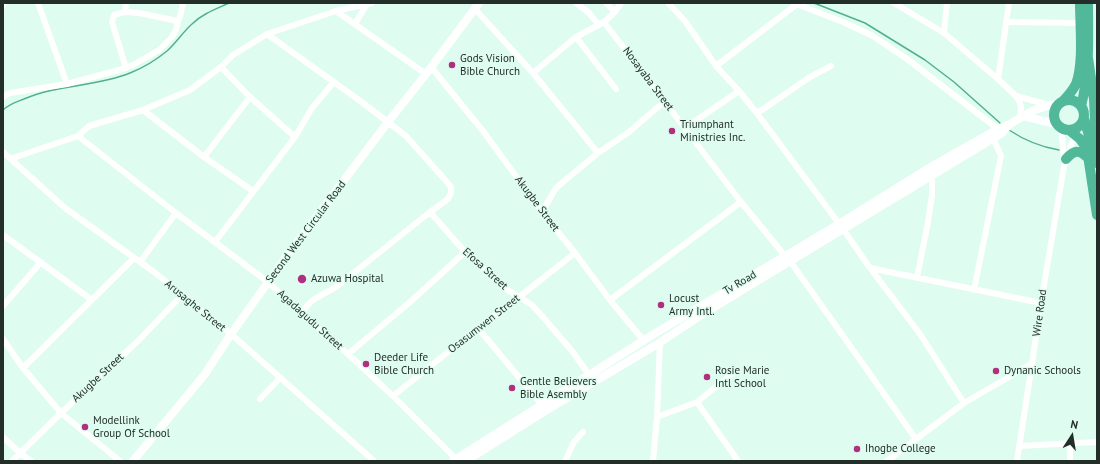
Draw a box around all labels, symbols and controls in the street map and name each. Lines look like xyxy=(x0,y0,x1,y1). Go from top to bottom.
street label: Nosayaba Street xyxy=(620,45,676,113)
place label: Gods Vision Bible Church xyxy=(460,52,520,78)
marker: Gods Vision Bible Church xyxy=(447,60,457,70)
place label: Triumphant Ministries Inc. xyxy=(680,118,745,144)
marker: Triumphant Ministries Inc. xyxy=(667,126,677,136)
street label: Akugbe Street xyxy=(512,174,562,234)
street label: Second West Circular Road xyxy=(263,178,349,286)
street label: Efosa Street xyxy=(460,245,510,293)
street label: Tv Road xyxy=(721,268,759,298)
place label: Azuwa Hospital xyxy=(311,272,384,286)
marker: Azuwa Hospital xyxy=(296,273,308,285)
street label: Arusaghe Street xyxy=(162,277,228,335)
street label: Agadagudu Street xyxy=(274,287,346,353)
street label: Wire Road xyxy=(1030,289,1050,337)
street label: Osasumwen Street xyxy=(445,292,523,356)
place label: Locust Army Intl. xyxy=(669,292,715,318)
marker: Locust Army Intl. xyxy=(656,300,666,310)
street label: Akugbe Street xyxy=(69,351,127,405)
place label: Deeder Life Bible Church xyxy=(374,351,434,377)
marker: Deeder Life Bible Church xyxy=(361,359,371,369)
place label: Rosie Marie Intl School xyxy=(715,364,769,390)
place label: Dynanic Schools xyxy=(1004,364,1081,378)
marker: Dynanic Schools xyxy=(991,366,1001,376)
marker: Rosie Marie Intl School xyxy=(702,372,712,382)
place label: Gentle Believers Bible Asembly xyxy=(520,375,596,401)
marker: Gentle Believers Bible Asembly xyxy=(507,383,517,393)
place label: Modellink Group Of School xyxy=(93,414,170,440)
north arrow xyxy=(1052,416,1092,456)
text: N xyxy=(1069,417,1079,432)
marker: Modellink Group Of School xyxy=(80,422,90,432)
place label: Ihogbe College xyxy=(865,442,936,456)
marker: Ihogbe College xyxy=(852,444,862,454)

